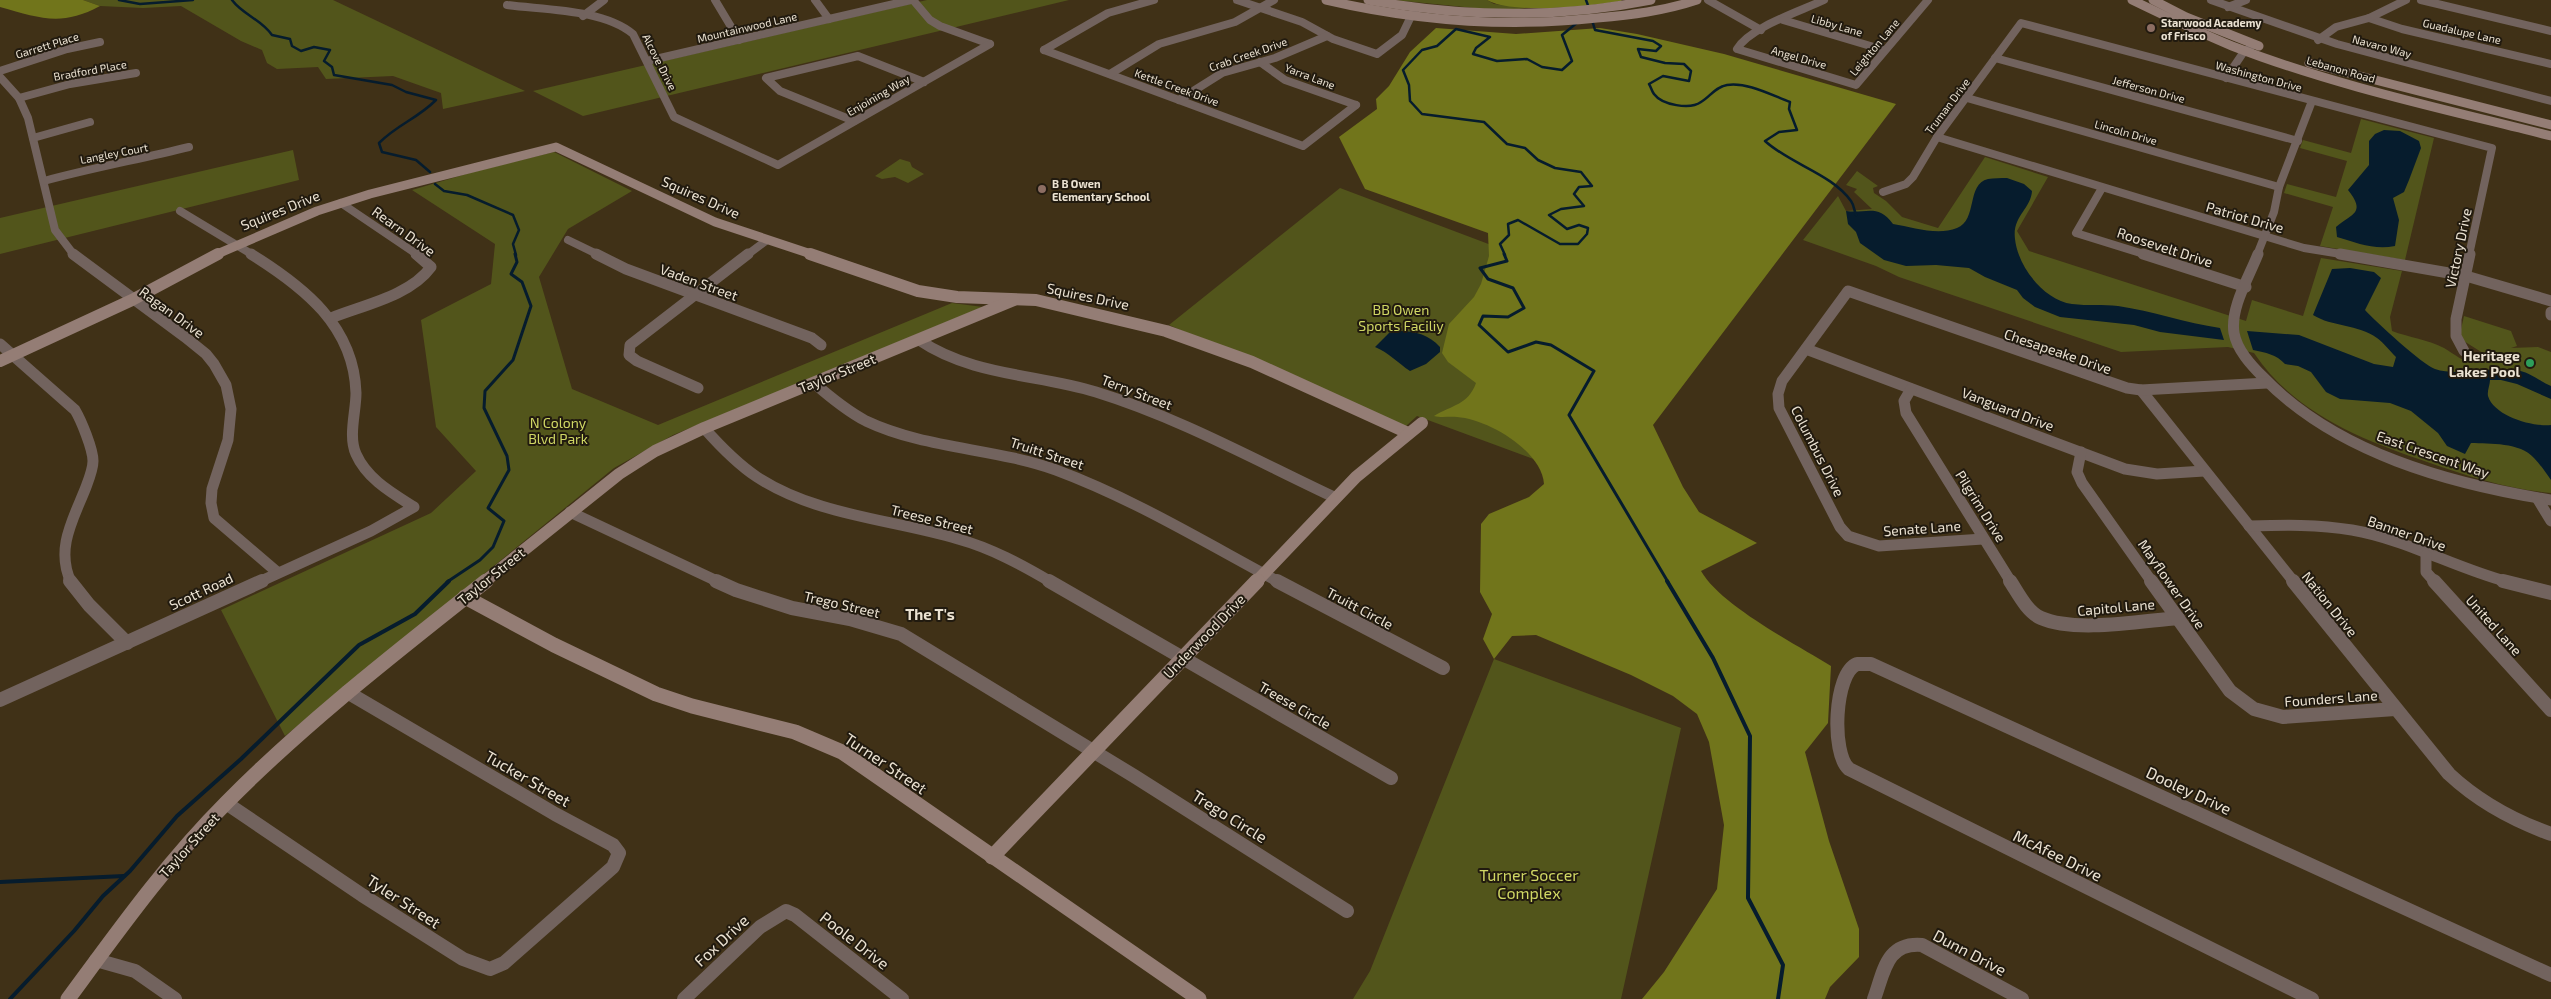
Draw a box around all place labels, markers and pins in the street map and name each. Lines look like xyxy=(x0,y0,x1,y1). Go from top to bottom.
place label: Starwood Academy of Frisco xyxy=(2161,16,2262,42)
marker: Starwood Academy of Frisco xyxy=(2145,22,2157,34)
place label: B B Owen Elementary School xyxy=(1052,177,1150,204)
marker: B B Owen Elementary School xyxy=(1036,183,1048,195)
place label: Heritage Lakes Pool xyxy=(2449,347,2520,380)
marker: Heritage Lakes Pool xyxy=(2524,357,2536,369)

